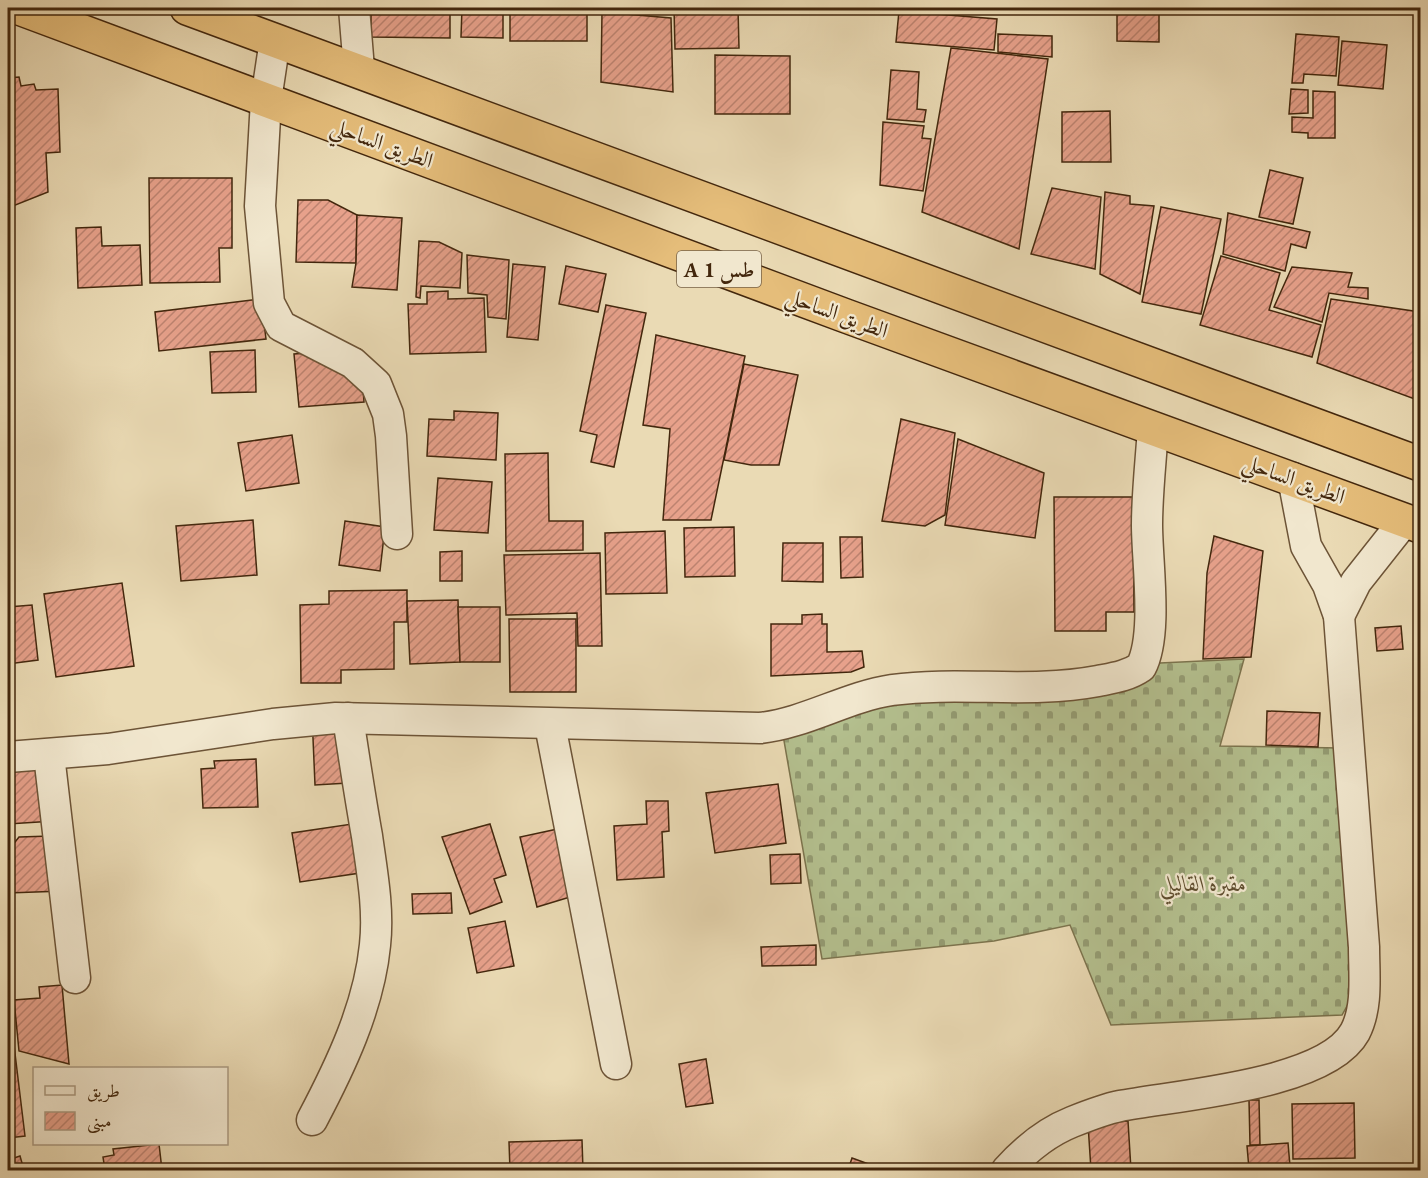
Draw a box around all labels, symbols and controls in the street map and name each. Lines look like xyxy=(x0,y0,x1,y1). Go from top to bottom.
street label: الطريق الساحلي xyxy=(324,111,437,182)
road number: A 1 طس xyxy=(677,251,761,287)
street label: الطريق الساحلي xyxy=(779,281,892,352)
street label: الطريق الساحلي xyxy=(1236,447,1349,518)
park label: مقبرة القاليلي xyxy=(1159,869,1247,905)
legend xyxy=(33,1067,228,1145)
text: طريق xyxy=(87,1079,120,1103)
text: مبنى xyxy=(87,1109,112,1134)

